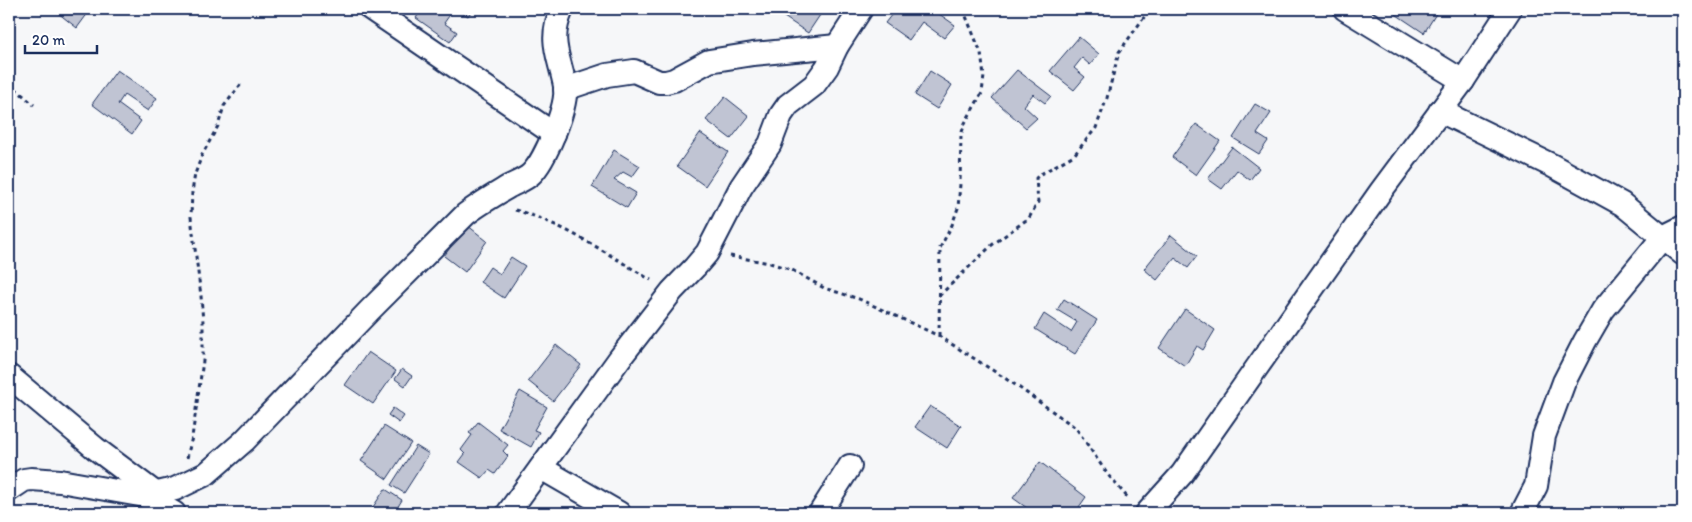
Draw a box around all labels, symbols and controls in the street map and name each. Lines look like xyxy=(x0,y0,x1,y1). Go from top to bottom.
scale bar xyxy=(25,22,98,54)
text: 20 m xyxy=(32,31,66,49)

